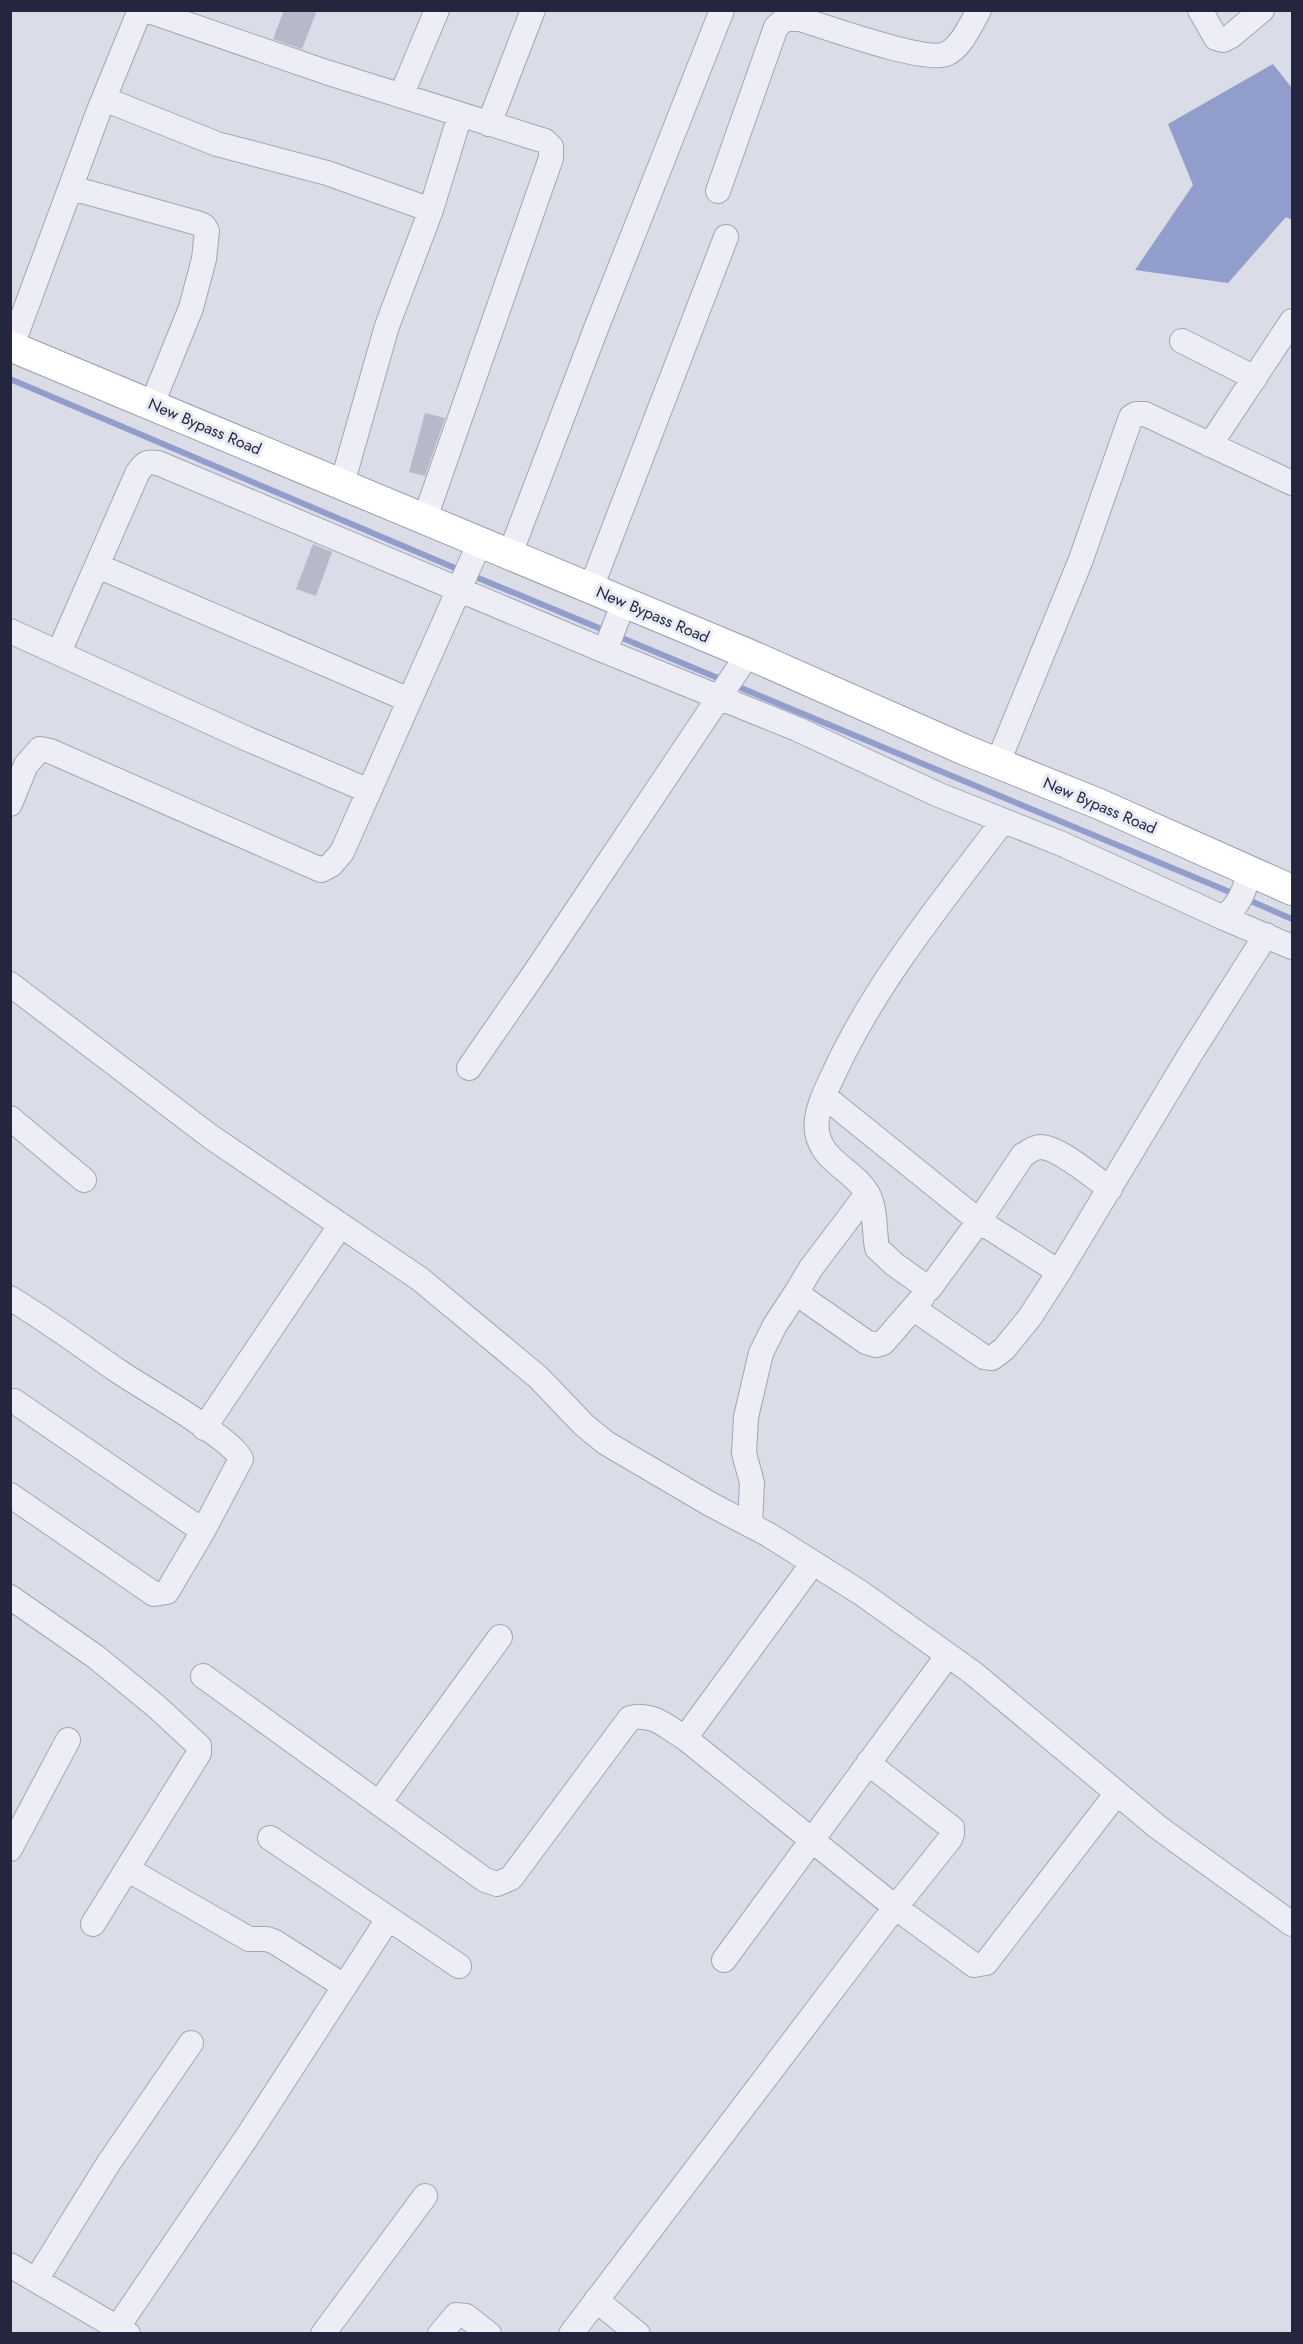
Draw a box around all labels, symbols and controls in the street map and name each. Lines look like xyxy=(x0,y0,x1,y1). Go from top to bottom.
street label: New Bypass Road xyxy=(145,392,265,461)
street label: New Bypass Road xyxy=(593,580,713,649)
street label: New Bypass Road xyxy=(1040,771,1160,840)

